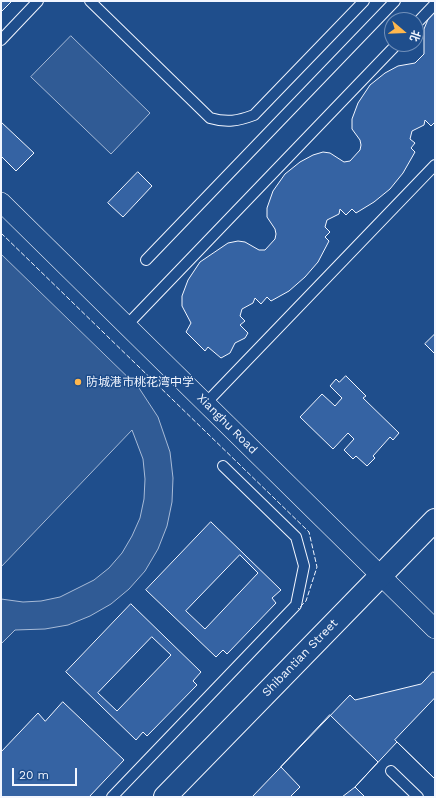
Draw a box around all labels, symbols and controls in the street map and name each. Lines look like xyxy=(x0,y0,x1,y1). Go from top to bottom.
north arrow xyxy=(384,12,424,52)
text: 北 xyxy=(407,28,423,43)
place label: 防城港市桃花湾中学 xyxy=(86,375,194,389)
marker: 防城港市桃花湾中学 xyxy=(73,377,83,387)
street label: Xianghu Road xyxy=(194,391,260,457)
street label: Shibantian Street xyxy=(259,616,341,700)
scale bar xyxy=(14,760,79,786)
text: 20 m xyxy=(19,768,49,782)

